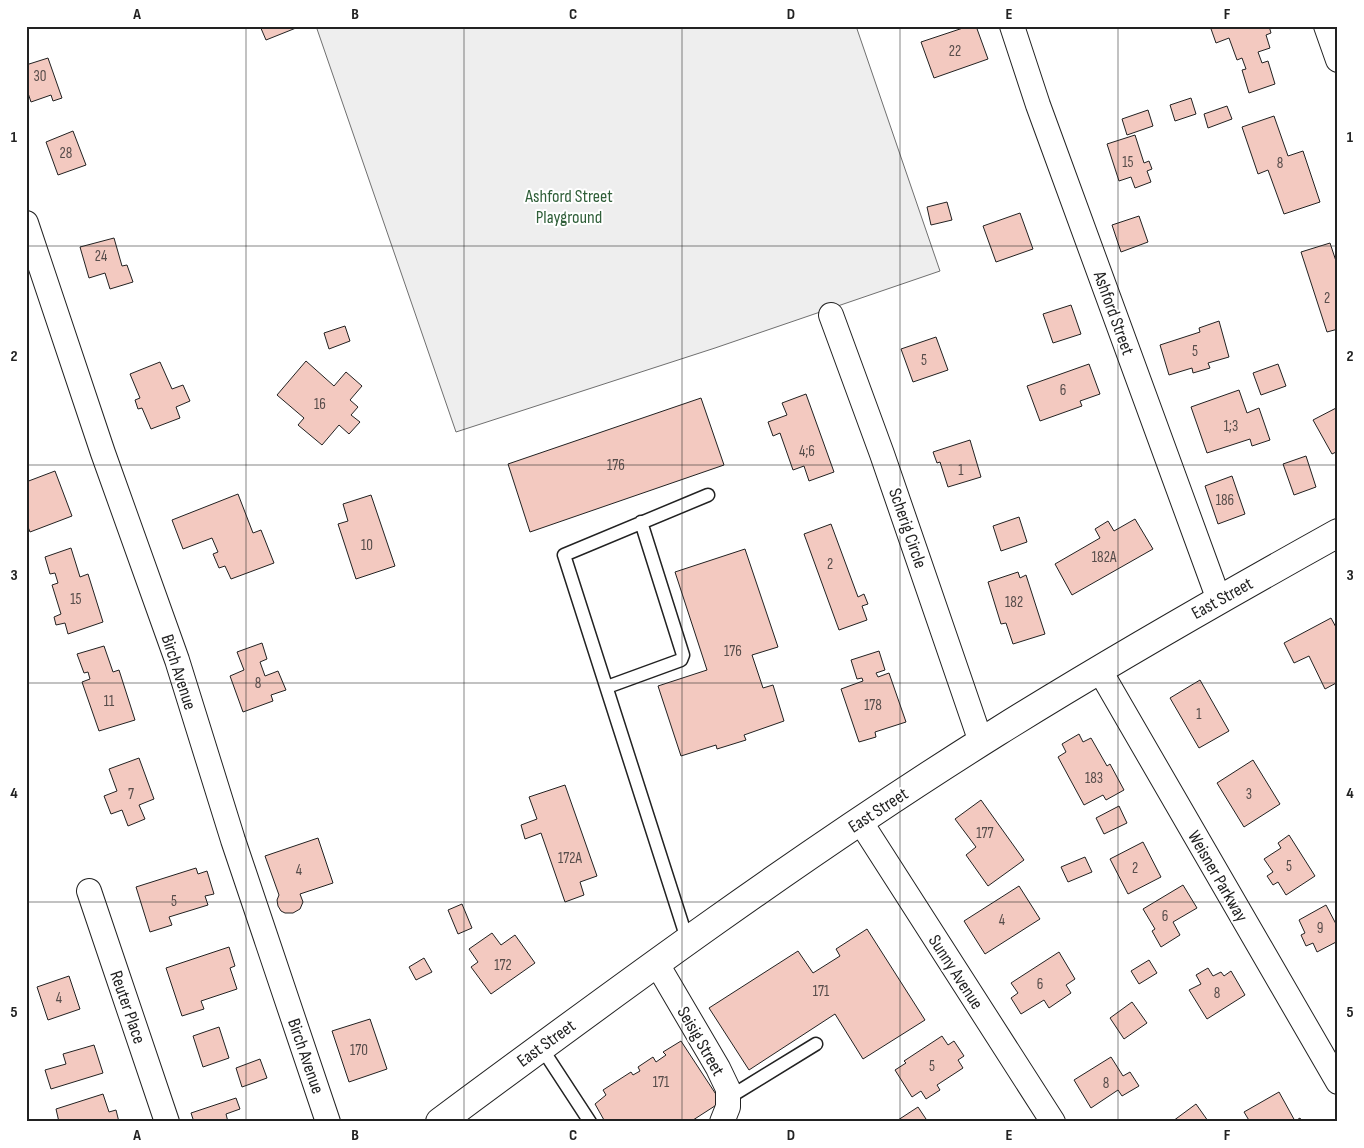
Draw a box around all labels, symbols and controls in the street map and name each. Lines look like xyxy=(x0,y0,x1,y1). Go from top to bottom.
text: A xyxy=(132,5,141,24)
text: B xyxy=(351,5,359,24)
text: C xyxy=(569,5,577,24)
text: D xyxy=(787,5,795,24)
text: E xyxy=(1006,5,1013,24)
text: F xyxy=(1224,5,1231,24)
house number: 22 xyxy=(949,42,961,61)
house number: 30 xyxy=(34,67,46,86)
text: 1 xyxy=(11,128,18,147)
text: 1 xyxy=(1347,128,1354,147)
house number: 28 xyxy=(60,144,72,163)
house number: 15 xyxy=(1122,153,1134,172)
house number: 8 xyxy=(1277,154,1283,173)
park label: Ashford Street Playground xyxy=(524,186,613,228)
house number: 24 xyxy=(95,247,107,266)
street label: Ashford Street xyxy=(1088,268,1139,358)
house number: 2 xyxy=(1324,289,1330,308)
house number: 5 xyxy=(1192,342,1198,361)
text: 2 xyxy=(10,347,18,366)
text: 2 xyxy=(1346,347,1354,366)
house number: 5 xyxy=(921,351,927,370)
house number: 6 xyxy=(1060,381,1066,400)
house number: 16 xyxy=(314,395,326,414)
house number: 1;3 xyxy=(1224,417,1238,436)
house number: 4;6 xyxy=(799,442,815,461)
house number: 176 xyxy=(607,456,625,475)
house number: 1 xyxy=(958,461,964,480)
street label: Scherig Circle xyxy=(884,485,931,571)
house number: 186 xyxy=(1216,491,1234,510)
house number: 10 xyxy=(361,536,373,555)
house number: 182A xyxy=(1092,548,1117,567)
house number: 2 xyxy=(827,555,833,574)
text: 3 xyxy=(10,566,18,585)
text: 3 xyxy=(1346,566,1354,585)
street label: East Street xyxy=(1188,573,1257,624)
house number: 15 xyxy=(70,590,82,609)
house number: 182 xyxy=(1005,593,1023,612)
street label: Birch Avenue xyxy=(156,632,201,712)
house number: 176 xyxy=(724,642,742,661)
house number: 8 xyxy=(255,674,261,693)
house number: 11 xyxy=(104,692,115,711)
house number: 178 xyxy=(864,696,882,715)
house number: 1 xyxy=(1196,705,1202,724)
house number: 183 xyxy=(1085,769,1103,788)
street label: East Street xyxy=(845,783,912,837)
text: 4 xyxy=(10,784,18,803)
text: 4 xyxy=(1346,784,1354,803)
house number: 7 xyxy=(128,785,134,804)
house number: 3 xyxy=(1246,785,1252,804)
house number: 177 xyxy=(976,824,994,843)
street label: Weisner Parkway xyxy=(1183,827,1252,925)
house number: 172A xyxy=(558,849,582,868)
house number: 5 xyxy=(1286,857,1292,876)
house number: 2 xyxy=(1132,859,1138,878)
house number: 4 xyxy=(296,861,302,880)
house number: 5 xyxy=(171,892,177,911)
house number: 6 xyxy=(1162,907,1168,926)
house number: 4 xyxy=(999,911,1005,930)
house number: 9 xyxy=(1317,919,1323,938)
street label: Sunny Avenue xyxy=(924,931,987,1013)
house number: 172 xyxy=(494,956,512,975)
street label: Reuter Place xyxy=(105,968,150,1046)
house number: 6 xyxy=(1037,975,1043,994)
house number: 171 xyxy=(813,982,830,1001)
house number: 8 xyxy=(1214,984,1220,1003)
house number: 4 xyxy=(56,989,62,1008)
text: 5 xyxy=(10,1003,18,1022)
street label: Seisig Street xyxy=(672,1003,729,1080)
text: 5 xyxy=(1346,1003,1354,1022)
street label: East Street xyxy=(513,1015,580,1072)
street label: Birch Avenue xyxy=(283,1016,328,1096)
house number: 170 xyxy=(350,1041,368,1060)
house number: 5 xyxy=(929,1057,935,1076)
house number: 171 xyxy=(653,1073,670,1092)
house number: 8 xyxy=(1103,1074,1109,1093)
text: A xyxy=(132,1126,141,1145)
text: B xyxy=(351,1126,359,1145)
text: C xyxy=(569,1126,577,1145)
text: D xyxy=(787,1126,795,1145)
text: E xyxy=(1006,1126,1013,1145)
text: F xyxy=(1224,1126,1231,1145)

